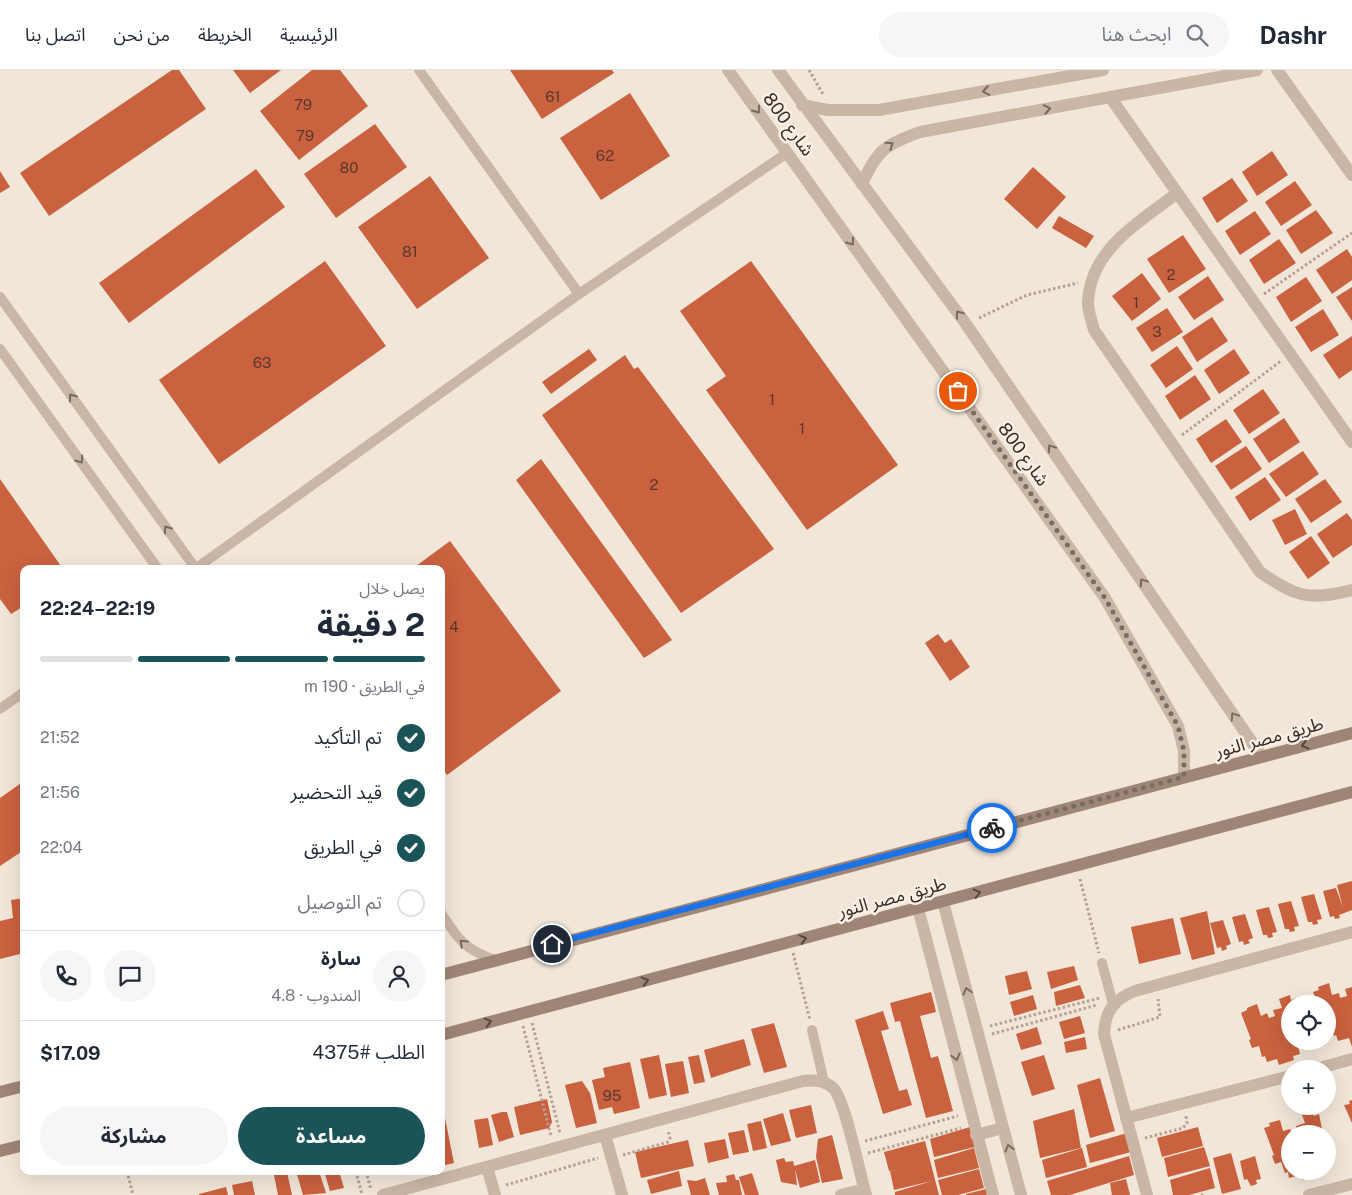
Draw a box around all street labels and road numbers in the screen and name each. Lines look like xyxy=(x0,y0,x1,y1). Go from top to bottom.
street label: شارع 800 xyxy=(756,88,819,162)
street label: شارع 800 xyxy=(991,418,1054,492)
street label: طريق مصر النور xyxy=(1212,712,1326,763)
street label: طريق مصر النور xyxy=(835,872,949,923)

